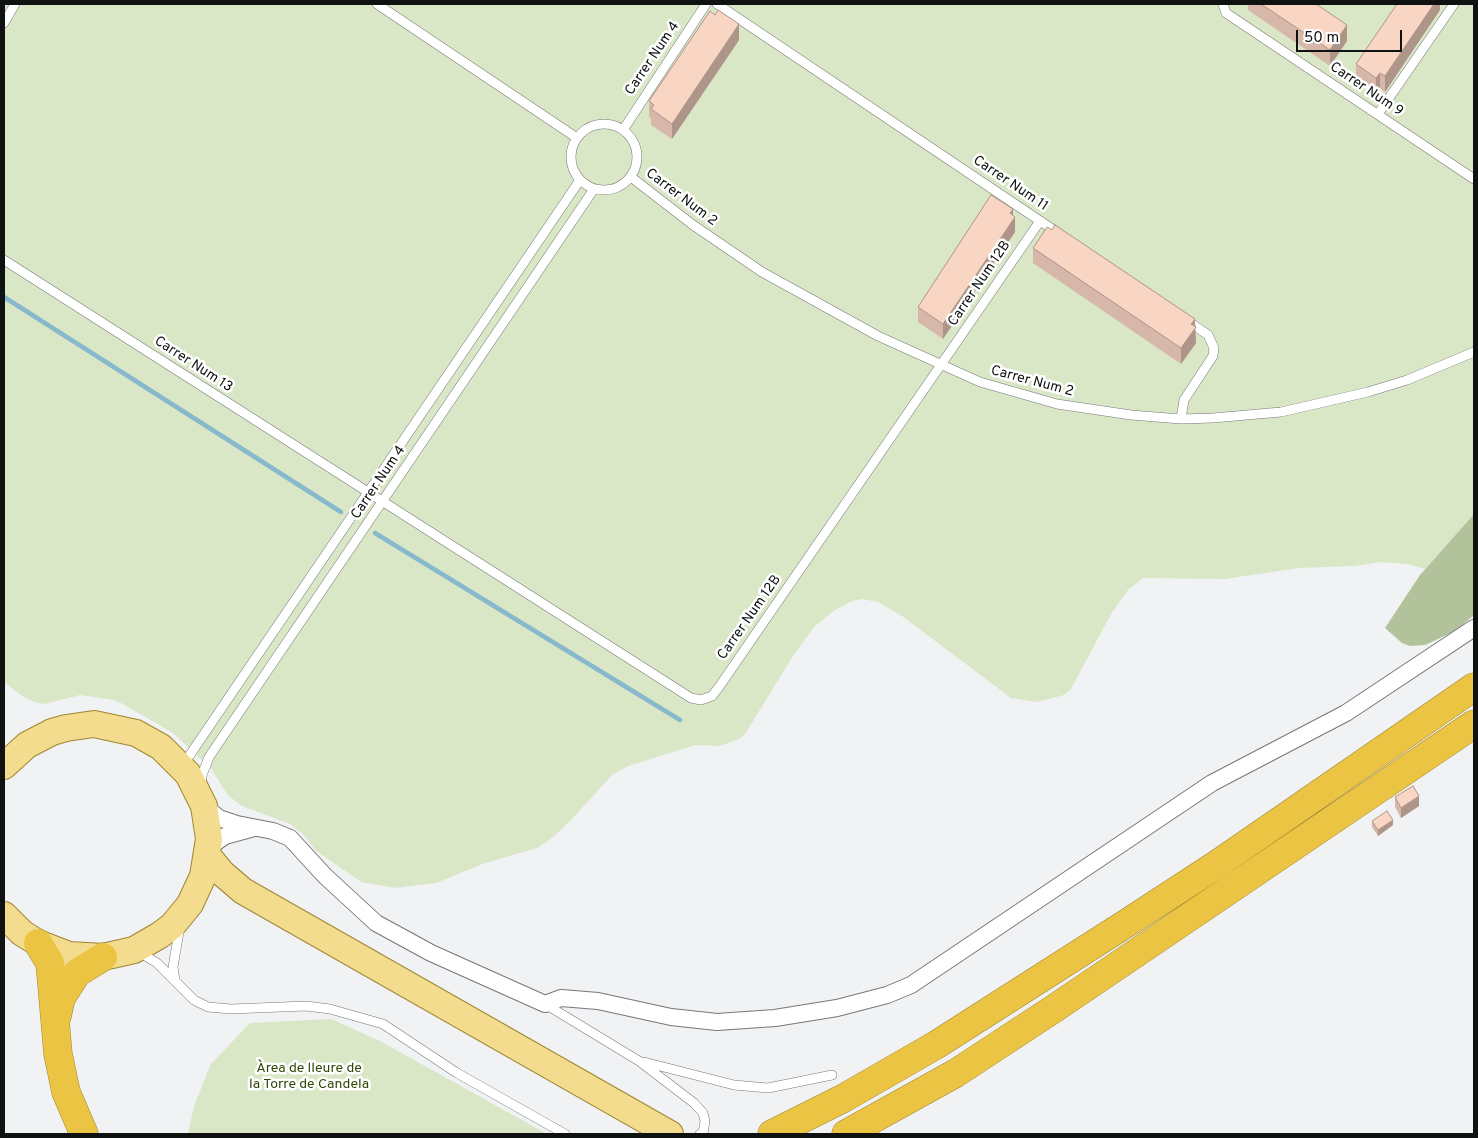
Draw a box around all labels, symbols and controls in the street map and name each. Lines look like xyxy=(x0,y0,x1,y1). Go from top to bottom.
street label: Carrer Num 4 xyxy=(622,19,684,99)
scale bar xyxy=(1298,20,1404,52)
text: 50 m xyxy=(1304,29,1339,48)
street label: Carrer Num 9 xyxy=(1326,59,1406,121)
street label: Carrer Num 11 xyxy=(969,153,1051,215)
street label: Carrer Num 2 xyxy=(642,166,720,230)
street label: Carrer Num 12B xyxy=(945,238,1015,330)
street label: Carrer Num 13 xyxy=(151,333,235,397)
street label: Carrer Num 2 xyxy=(989,363,1075,401)
street label: Carrer Num 4 xyxy=(348,443,410,523)
street label: Carrer Num 12B xyxy=(715,572,785,664)
park label: Àrea de lleure de la Torre de Candela xyxy=(249,1061,369,1094)

